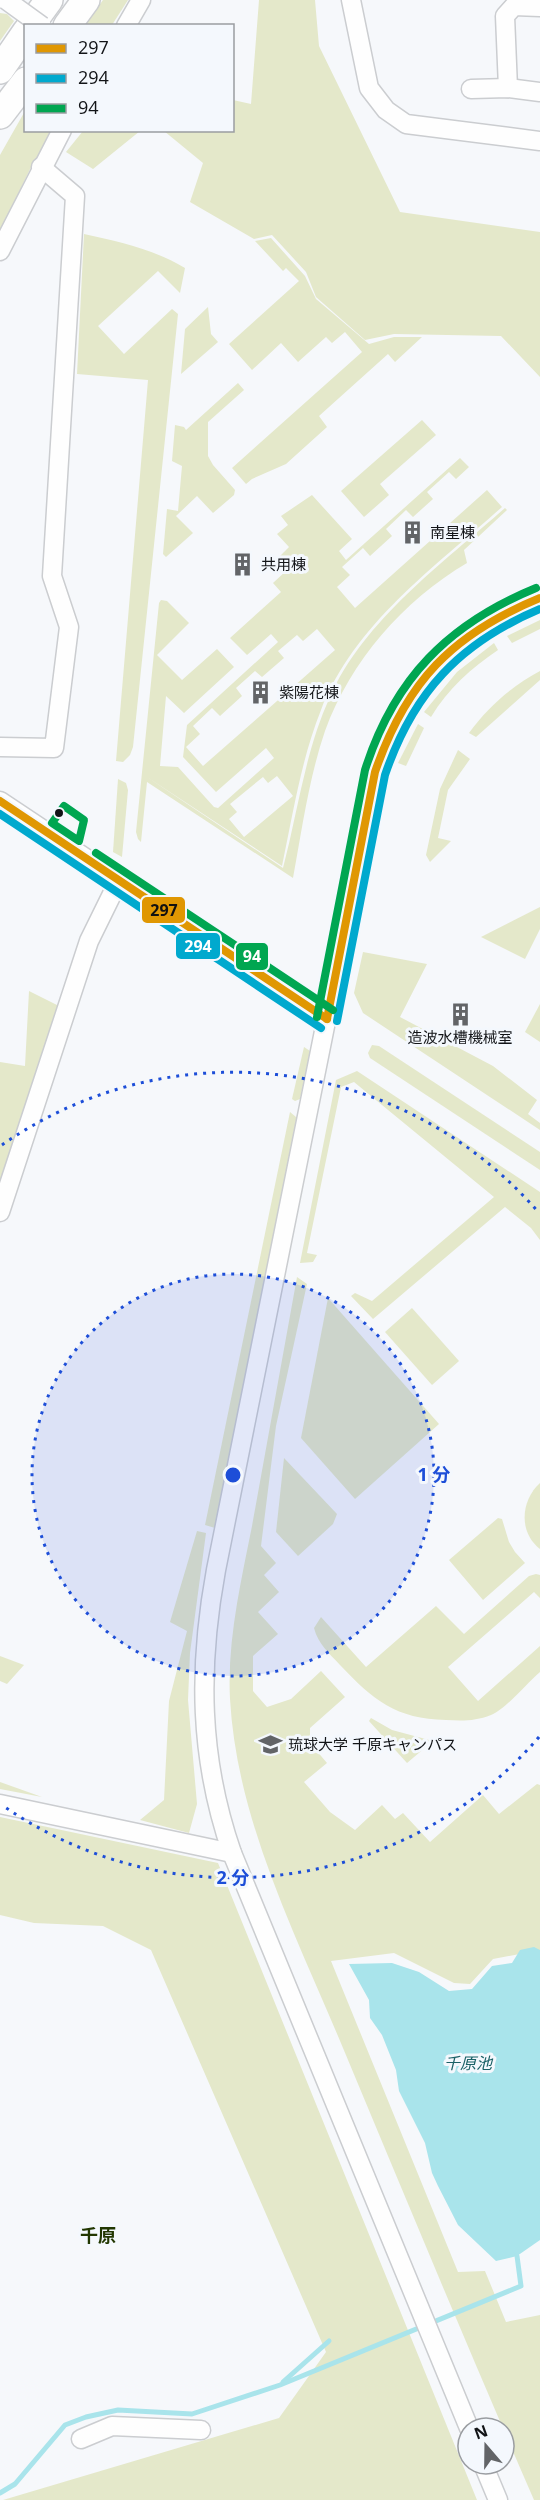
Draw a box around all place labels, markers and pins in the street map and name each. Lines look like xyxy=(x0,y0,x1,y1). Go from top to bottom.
building icon: 南星棟 xyxy=(399,520,425,546)
place label: 南星棟 xyxy=(430,522,475,542)
building icon: 共用棟 xyxy=(230,552,256,578)
place label: 共用棟 xyxy=(261,554,306,574)
building icon: 紫陽花棟 xyxy=(248,680,274,706)
place label: 紫陽花棟 xyxy=(279,682,339,702)
unlabelled marker xyxy=(53,807,65,819)
building icon: 造波水槽機械室 xyxy=(447,1001,473,1027)
place label: 造波水槽機械室 xyxy=(407,1027,513,1047)
centre of rings xyxy=(223,1465,243,1485)
school or university icon: 琉球大学 千原キャンパス xyxy=(257,1732,283,1758)
place label: 琉球大学 千原キャンパス xyxy=(288,1734,457,1754)

